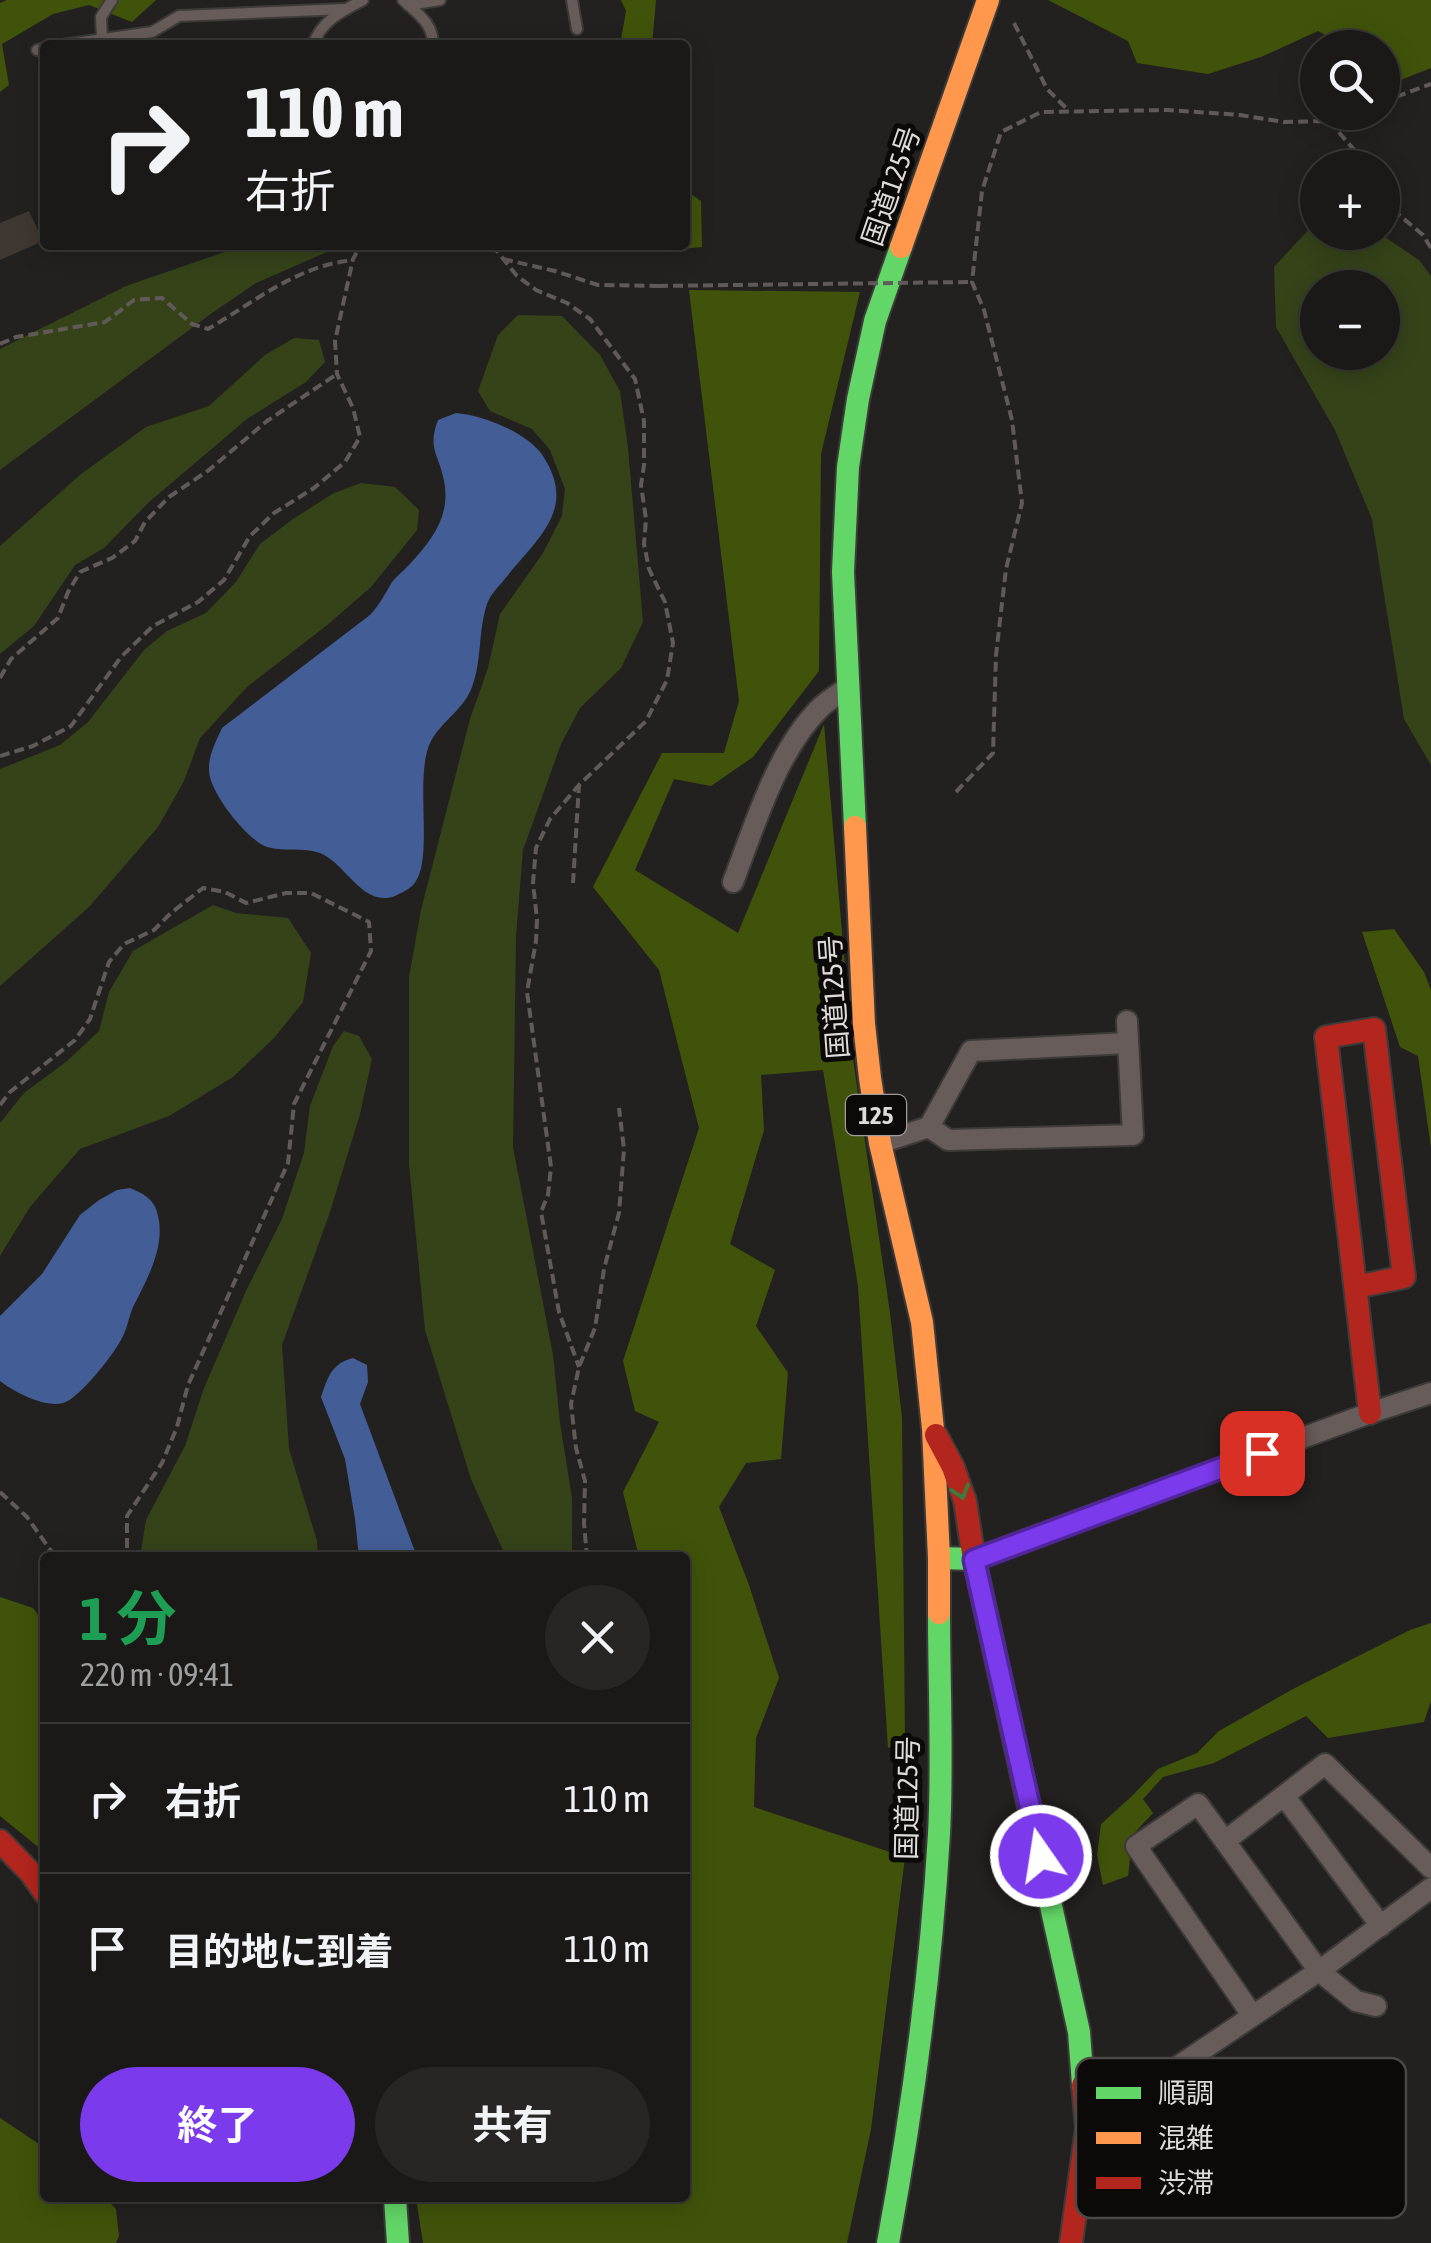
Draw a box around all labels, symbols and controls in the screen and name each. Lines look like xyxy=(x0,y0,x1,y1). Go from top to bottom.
map controls xyxy=(1300,30,1400,370)
button: search xyxy=(1300,30,1400,130)
text: 110 m xyxy=(245,72,404,152)
icon: right xyxy=(80,80,210,210)
street label: 国道125号 xyxy=(856,122,926,250)
button: + xyxy=(1300,150,1400,250)
text: 右折 xyxy=(245,165,335,217)
button: − xyxy=(1300,270,1400,370)
street label: 国道125号 xyxy=(814,934,854,1060)
road number: 125 xyxy=(846,1095,906,1135)
pin xyxy=(1220,1411,1305,1496)
icon: arrive xyxy=(1235,1426,1290,1481)
one-way arrow xyxy=(949,1482,970,1499)
text: 1 分 xyxy=(80,1584,176,1653)
button: close xyxy=(545,1585,650,1690)
text: 220 m · 09:41 xyxy=(80,1656,234,1693)
street label: 国道125号 xyxy=(890,1736,924,1860)
icon: right xyxy=(80,1771,135,1826)
text: 110 m xyxy=(564,1777,650,1820)
text: 右折 xyxy=(165,1780,241,1823)
position arrow xyxy=(989,1804,1093,1908)
icon: arrive xyxy=(80,1921,135,1976)
text: 110 m xyxy=(564,1927,650,1970)
text: 目的地に到着 xyxy=(165,1930,393,1973)
legend xyxy=(1076,2058,1406,2218)
button: 終了 xyxy=(80,2067,355,2182)
button: 共有 xyxy=(375,2067,650,2182)
text: 順調 xyxy=(1158,2077,1214,2109)
text: 混雑 xyxy=(1158,2122,1214,2154)
text: 渋滞 xyxy=(1158,2167,1214,2199)

